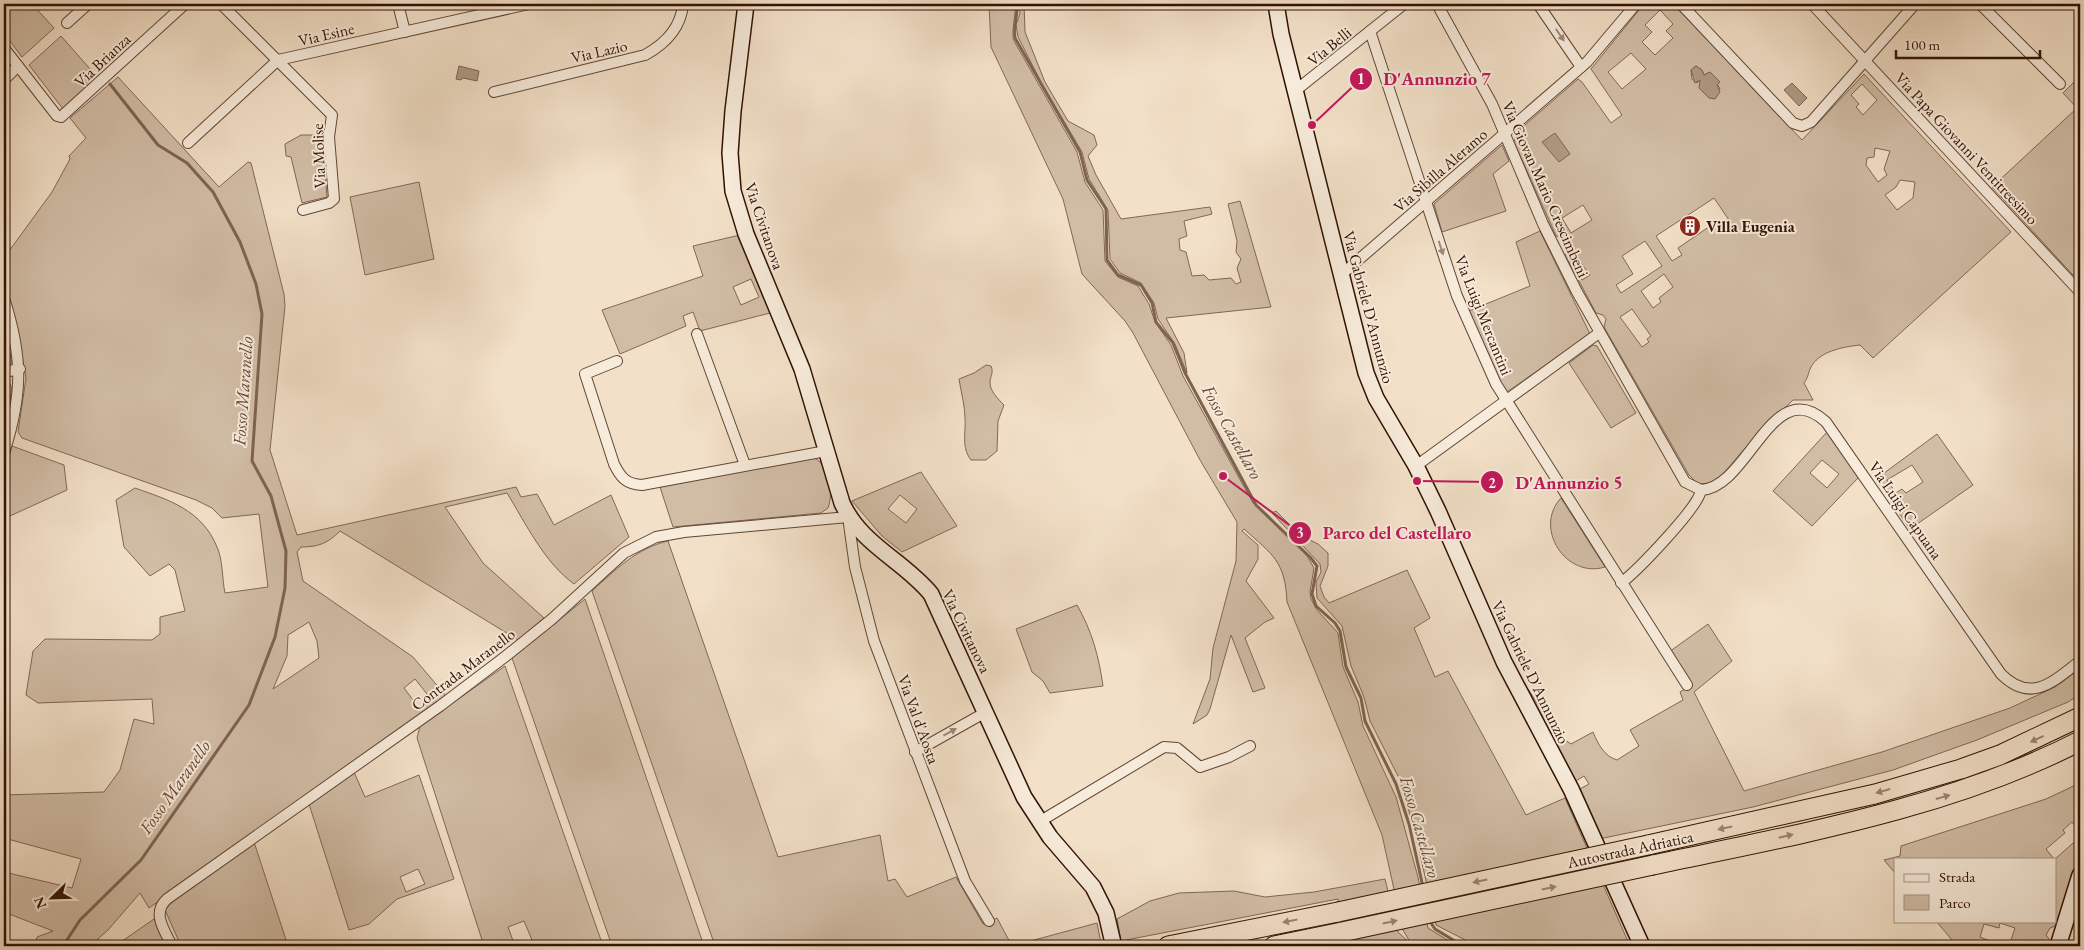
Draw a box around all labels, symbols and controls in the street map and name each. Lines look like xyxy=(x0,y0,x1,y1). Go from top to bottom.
street label: Via Esine xyxy=(296,18,356,51)
street label: Via Belli xyxy=(1303,22,1356,71)
street label: Via Brianza xyxy=(70,28,135,92)
scale bar xyxy=(1896,28,2040,60)
one-way arrow xyxy=(1555,29,1564,42)
street label: Via Lazio xyxy=(569,35,629,68)
text: 100 m xyxy=(1904,35,1941,54)
callout: D'Annunzio 7 xyxy=(1349,62,1501,95)
text: D'Annunzio 7 xyxy=(1383,67,1491,90)
street label: Via Papa Giovanni Ventitreesimo xyxy=(1890,68,2043,229)
text: 1 xyxy=(1357,69,1365,88)
street label: Via Giovan Mario Crescimbeni xyxy=(1497,98,1594,281)
street label: Via Molise xyxy=(307,123,330,189)
street label: Via Sibilla Aleramo xyxy=(1389,124,1492,217)
street label: Via Civitanova xyxy=(740,180,789,273)
building icon: Villa Eugenia xyxy=(1678,214,1702,238)
place label: Villa Eugenia xyxy=(1706,216,1796,237)
street label: Via Gabriele D'Annunzio xyxy=(1338,229,1399,386)
one-way arrow xyxy=(1437,241,1445,256)
street label: Via Luigi Mercantini xyxy=(1450,252,1517,378)
water label: Fosso Maranello xyxy=(227,335,258,447)
water label: Fosso Castellaro xyxy=(1197,380,1268,483)
street label: Via Luigi Capuana xyxy=(1864,457,1948,564)
callout: D'Annunzio 5 xyxy=(1480,466,1632,499)
text: D'Annunzio 5 xyxy=(1515,471,1623,494)
text: 2 xyxy=(1488,473,1496,492)
callout: Parco del Castellaro xyxy=(1288,516,1481,549)
text: Parco del Castellaro xyxy=(1323,521,1471,544)
text: 3 xyxy=(1296,523,1304,542)
street label: Via Civitanova xyxy=(937,586,996,677)
street label: Via Gabriele D'Annunzio xyxy=(1487,597,1574,747)
street label: Contrada Maranello xyxy=(407,623,519,715)
street label: Via Val d'Aosta xyxy=(893,672,945,767)
one-way arrow xyxy=(943,728,958,736)
water label: Fosso Maranello xyxy=(133,735,215,839)
one-way arrow xyxy=(2030,735,2044,743)
water label: Fosso Castellaro xyxy=(1395,772,1446,880)
one-way arrow xyxy=(1876,788,1891,796)
one-way arrow xyxy=(1936,792,1951,800)
one-way arrow xyxy=(1717,825,1733,833)
street label: Autostrada Adriatica xyxy=(1564,826,1696,873)
one-way arrow xyxy=(1778,832,1793,840)
legend xyxy=(1894,858,2056,922)
text: Strada xyxy=(1939,867,1975,886)
north arrow xyxy=(28,872,78,922)
one-way arrow xyxy=(1473,877,1488,885)
one-way arrow xyxy=(1541,883,1557,891)
text: Parco xyxy=(1939,893,1971,912)
text: N xyxy=(29,894,51,912)
one-way arrow xyxy=(1282,918,1298,926)
one-way arrow xyxy=(1382,918,1397,926)

